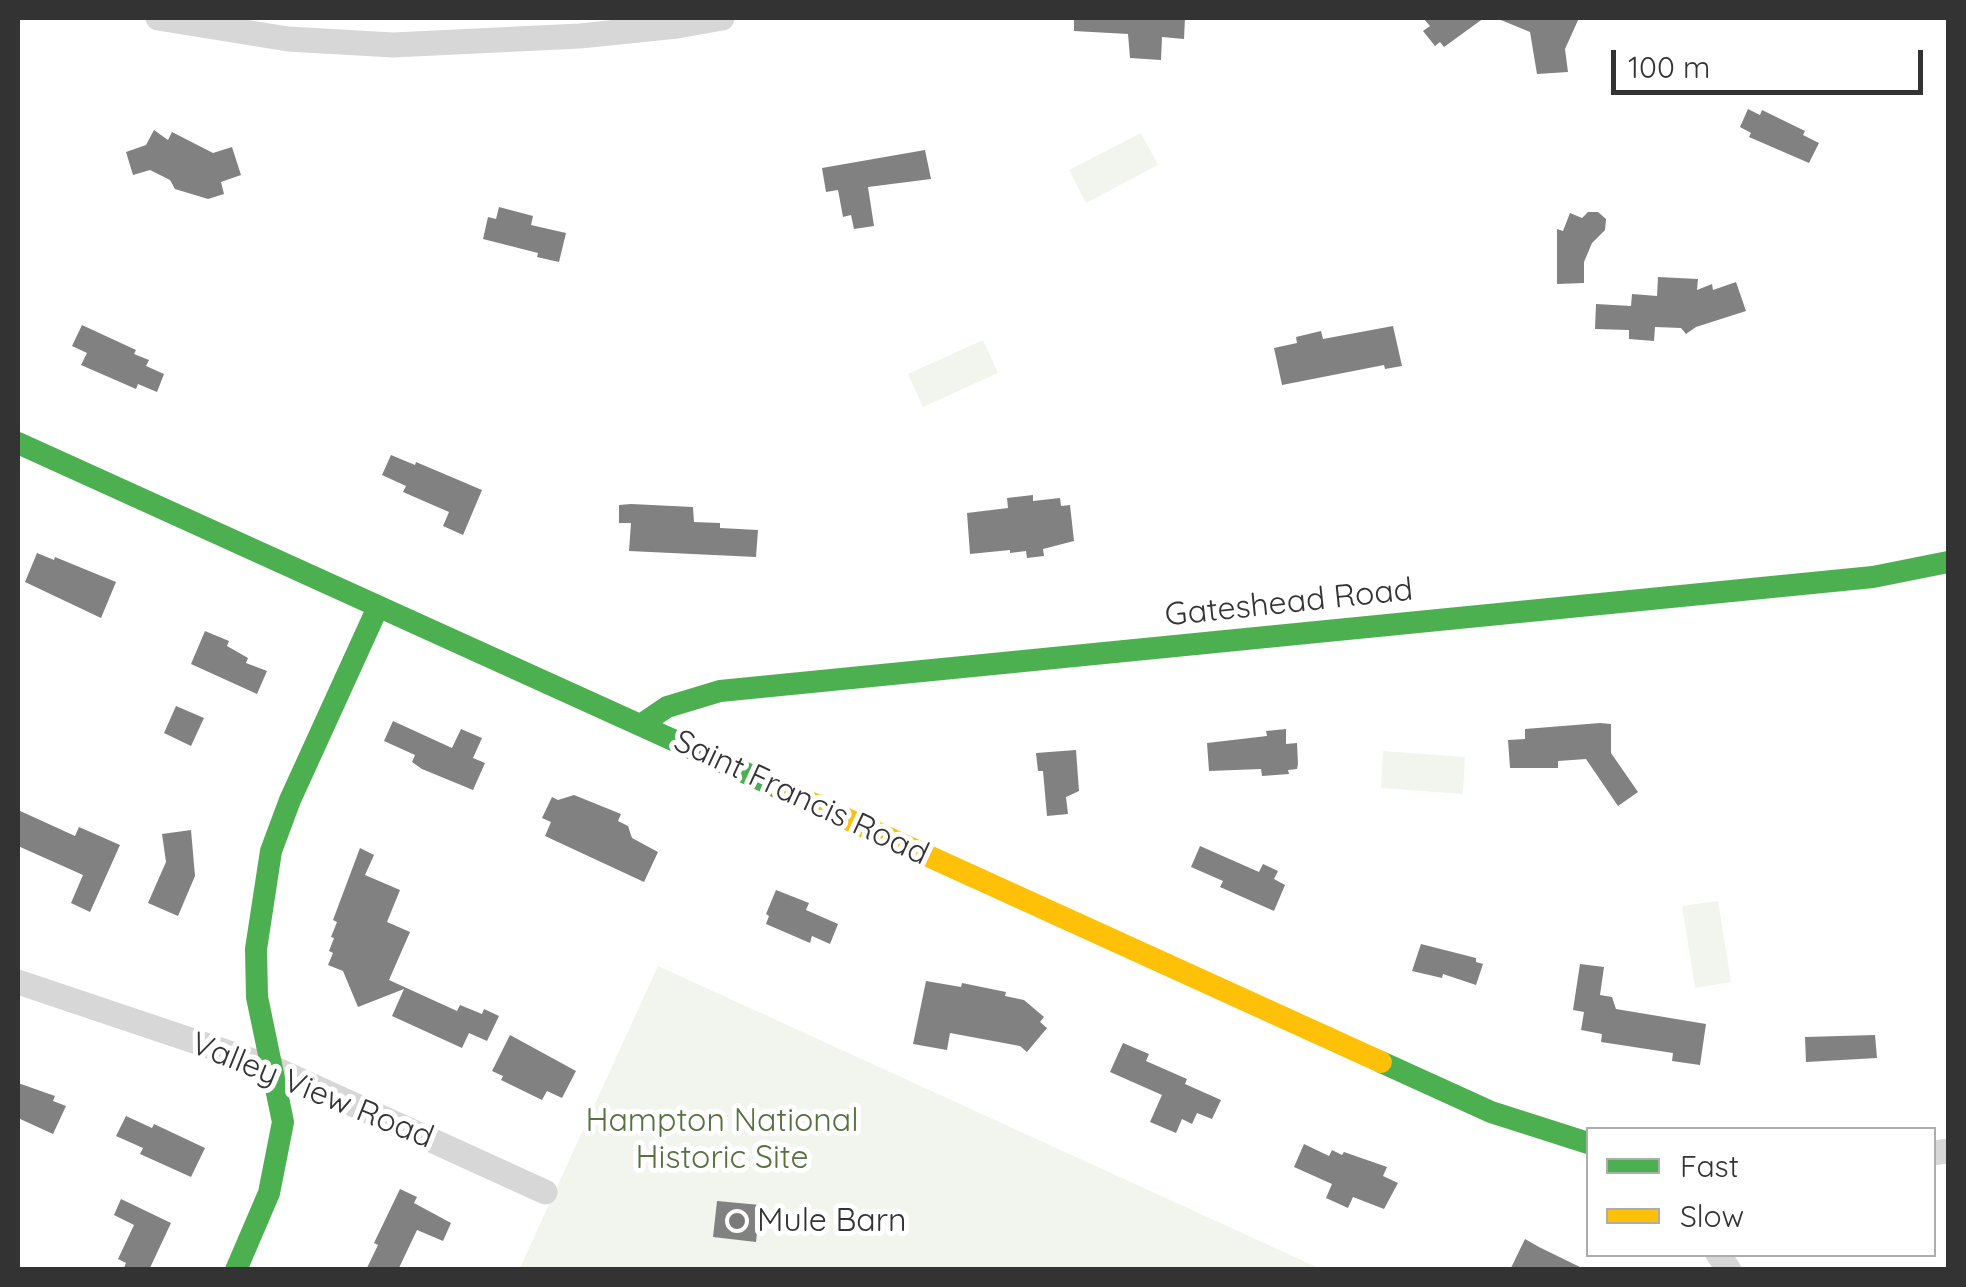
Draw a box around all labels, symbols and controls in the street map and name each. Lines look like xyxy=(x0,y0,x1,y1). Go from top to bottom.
scale bar xyxy=(1616,30,1928,92)
text: 100 m xyxy=(1628,48,1710,86)
street label: Gateshead Road xyxy=(1163,571,1415,635)
street label: Saint Francis Road xyxy=(668,722,934,874)
street label: Valley View Road xyxy=(185,1025,439,1157)
park label: Hampton National Historic Site xyxy=(585,1102,859,1177)
legend xyxy=(1586,1127,1936,1257)
text: Fast xyxy=(1680,1147,1739,1185)
text: Slow xyxy=(1680,1197,1744,1235)
place label: Mule Barn xyxy=(757,1202,907,1240)
marker: Mule Barn xyxy=(726,1210,748,1232)

